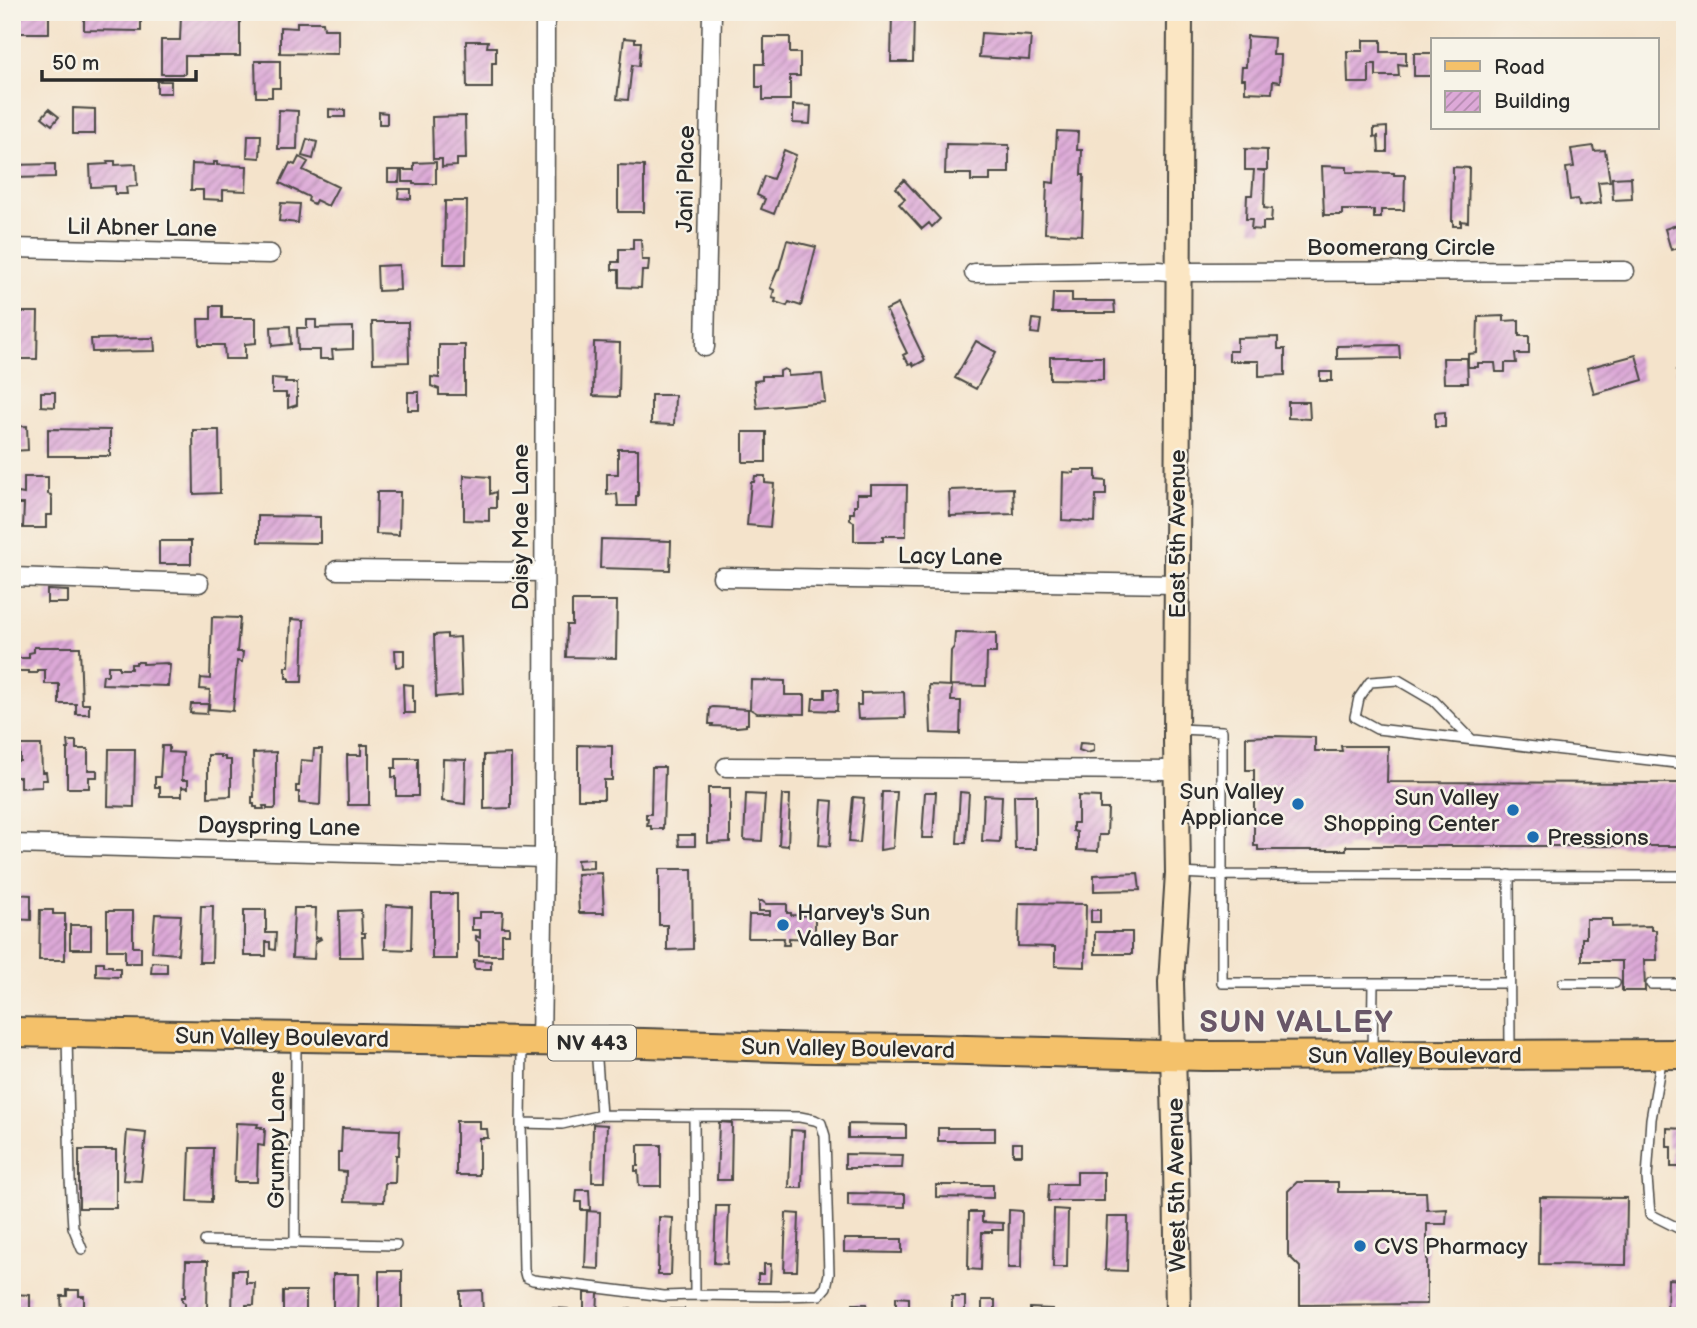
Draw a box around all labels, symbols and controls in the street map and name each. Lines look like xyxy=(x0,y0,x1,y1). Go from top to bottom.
scale bar xyxy=(42,38,196,82)
legend xyxy=(1431,38,1658,130)
text: 50 m xyxy=(52,51,99,76)
text: Road xyxy=(1494,55,1545,80)
text: Building xyxy=(1494,89,1570,114)
street label: Jani Place xyxy=(671,125,701,233)
street label: Lil Abner Lane xyxy=(67,213,217,243)
street label: Boomerang Circle xyxy=(1307,234,1495,262)
street label: Daisy Mae Lane xyxy=(507,444,535,610)
street label: East 5th Avenue xyxy=(1164,449,1192,619)
street label: Lacy Lane xyxy=(897,542,1003,572)
place label: Sun Valley Appliance xyxy=(1179,778,1285,832)
place label: Sun Valley Shopping Center xyxy=(1324,784,1500,838)
marker: Sun Valley Appliance xyxy=(1290,796,1306,812)
marker: Sun Valley Shopping Center xyxy=(1505,802,1521,818)
street label: Dayspring Lane xyxy=(197,812,361,842)
place label: Pressions xyxy=(1547,824,1649,852)
marker: Pressions xyxy=(1525,829,1541,845)
place label: Harvey's Sun Valley Bar xyxy=(797,899,930,953)
marker: Harvey's Sun Valley Bar xyxy=(775,917,791,933)
district label: SUN VALLEY xyxy=(1199,1005,1395,1041)
street label: Sun Valley Boulevard xyxy=(175,1022,389,1054)
road number: NV 443 xyxy=(548,1026,636,1060)
street label: Sun Valley Boulevard xyxy=(741,1033,955,1065)
street label: Sun Valley Boulevard xyxy=(1308,1042,1522,1070)
street label: Grumpy Lane xyxy=(263,1071,291,1209)
street label: West 5th Avenue xyxy=(1161,1098,1193,1272)
place label: CVS Pharmacy xyxy=(1374,1233,1528,1261)
marker: CVS Pharmacy xyxy=(1352,1238,1368,1254)

